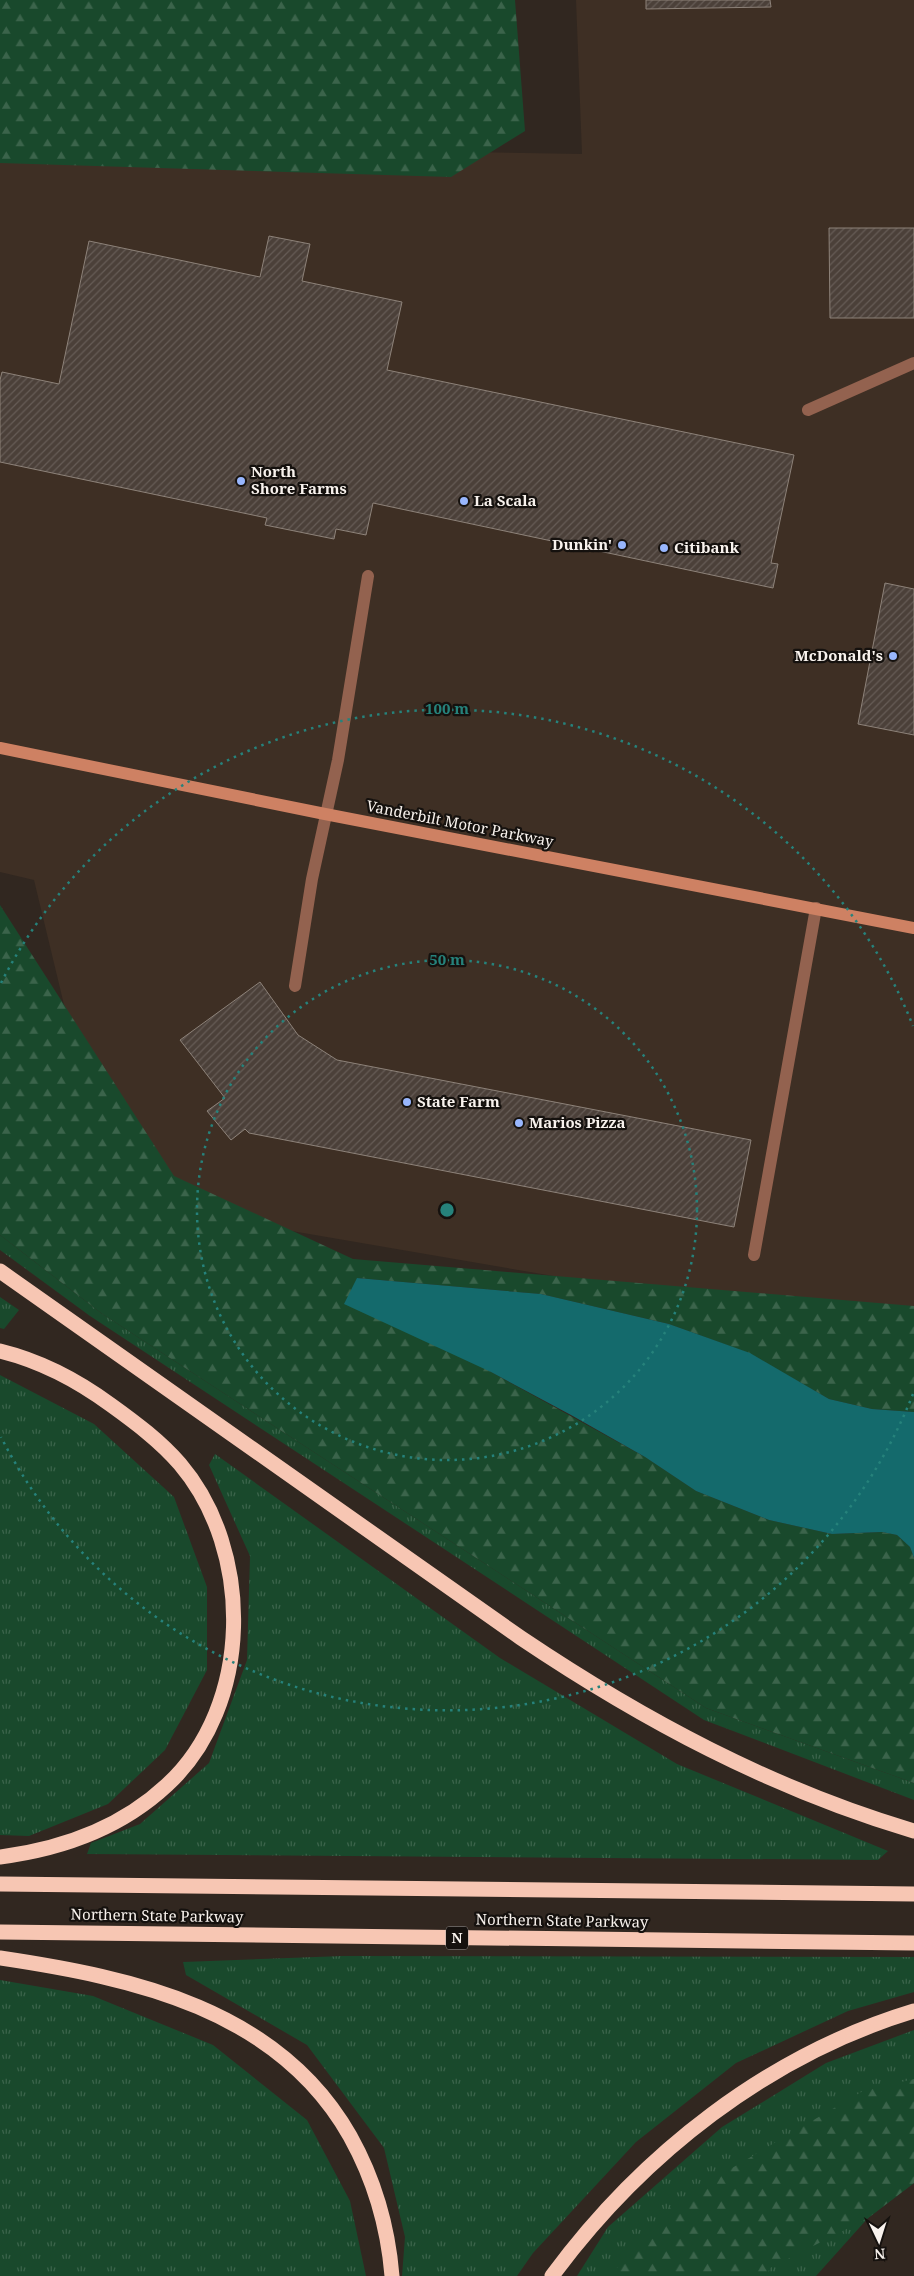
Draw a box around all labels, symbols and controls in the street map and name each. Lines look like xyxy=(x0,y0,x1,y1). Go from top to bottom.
place label: North Shore Farms xyxy=(251,461,347,498)
marker: North Shore Farms xyxy=(235,475,247,487)
place label: La Scala xyxy=(474,490,537,510)
marker: La Scala xyxy=(458,495,470,507)
place label: Dunkin' xyxy=(552,534,612,554)
place label: Citibank xyxy=(674,537,739,557)
marker: Dunkin' xyxy=(616,539,628,551)
marker: Citibank xyxy=(658,542,670,554)
place label: McDonald's xyxy=(795,645,883,665)
marker: McDonald's xyxy=(887,650,899,662)
text: 100 m xyxy=(425,698,469,718)
street label: Vanderbilt Motor Parkway xyxy=(365,795,556,851)
text: 50 m xyxy=(429,949,465,969)
place label: State Farm xyxy=(417,1091,500,1111)
marker: State Farm xyxy=(401,1096,413,1108)
place label: Marios Pizza xyxy=(529,1112,625,1132)
marker: Marios Pizza xyxy=(513,1117,525,1129)
centre of rings xyxy=(438,1201,456,1219)
street label: Northern State Parkway xyxy=(71,1903,244,1927)
street label: Northern State Parkway xyxy=(476,1908,649,1932)
road number: N xyxy=(446,1926,468,1950)
north arrow xyxy=(854,2216,904,2266)
text: N xyxy=(874,2245,886,2264)

